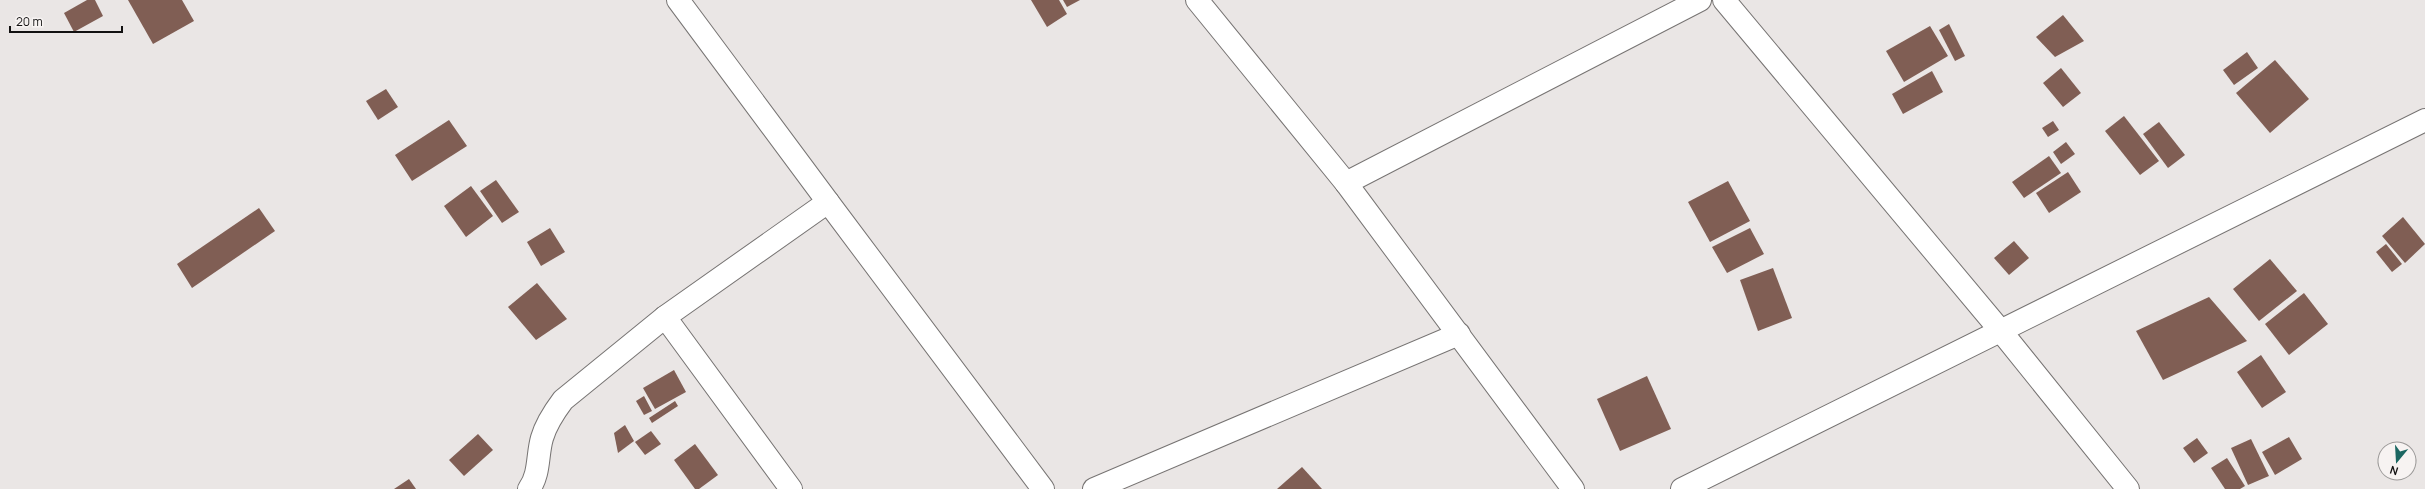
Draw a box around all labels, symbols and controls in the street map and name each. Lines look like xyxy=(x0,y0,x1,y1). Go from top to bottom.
scale bar xyxy=(10,8,122,34)
text: 20 m xyxy=(16,13,43,30)
north arrow xyxy=(2377,441,2417,481)
text: N xyxy=(2388,463,2400,479)

